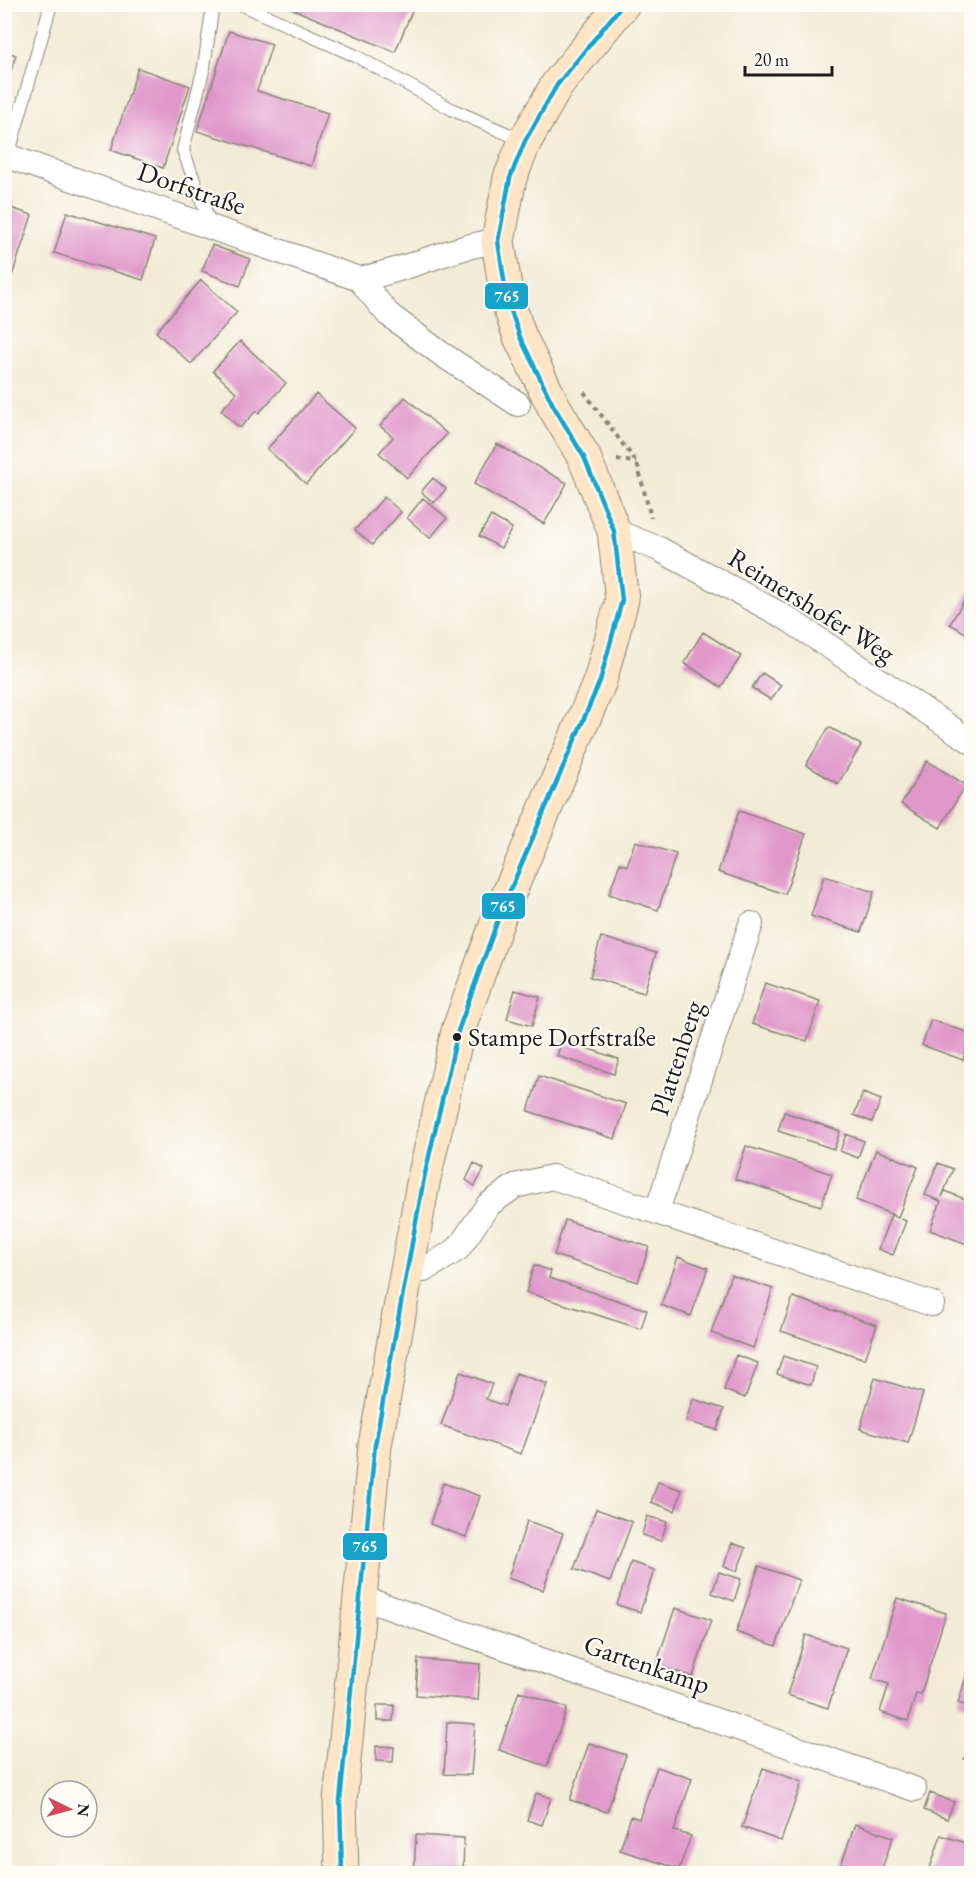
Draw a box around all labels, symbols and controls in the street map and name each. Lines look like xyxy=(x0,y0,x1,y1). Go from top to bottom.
scale bar xyxy=(745,39,832,77)
text: 20 m xyxy=(754,48,789,71)
street label: Dorfstraße xyxy=(133,153,251,223)
line badge: 765 xyxy=(484,282,529,310)
text: 765 xyxy=(494,286,520,307)
street label: Reimershofer Weg xyxy=(722,540,902,670)
line badge: 765 xyxy=(481,892,526,920)
text: 765 xyxy=(490,896,516,917)
street label: Plattenberg xyxy=(641,996,711,1120)
place label: Stampe Dorfstraße xyxy=(468,1020,656,1054)
marker: Stampe Dorfstraße xyxy=(451,1031,463,1043)
line badge: 765 xyxy=(342,1532,388,1561)
text: 765 xyxy=(352,1536,378,1557)
street label: Gartenkamp xyxy=(579,1626,715,1702)
north arrow xyxy=(39,1779,99,1839)
text: N xyxy=(72,1803,94,1818)

